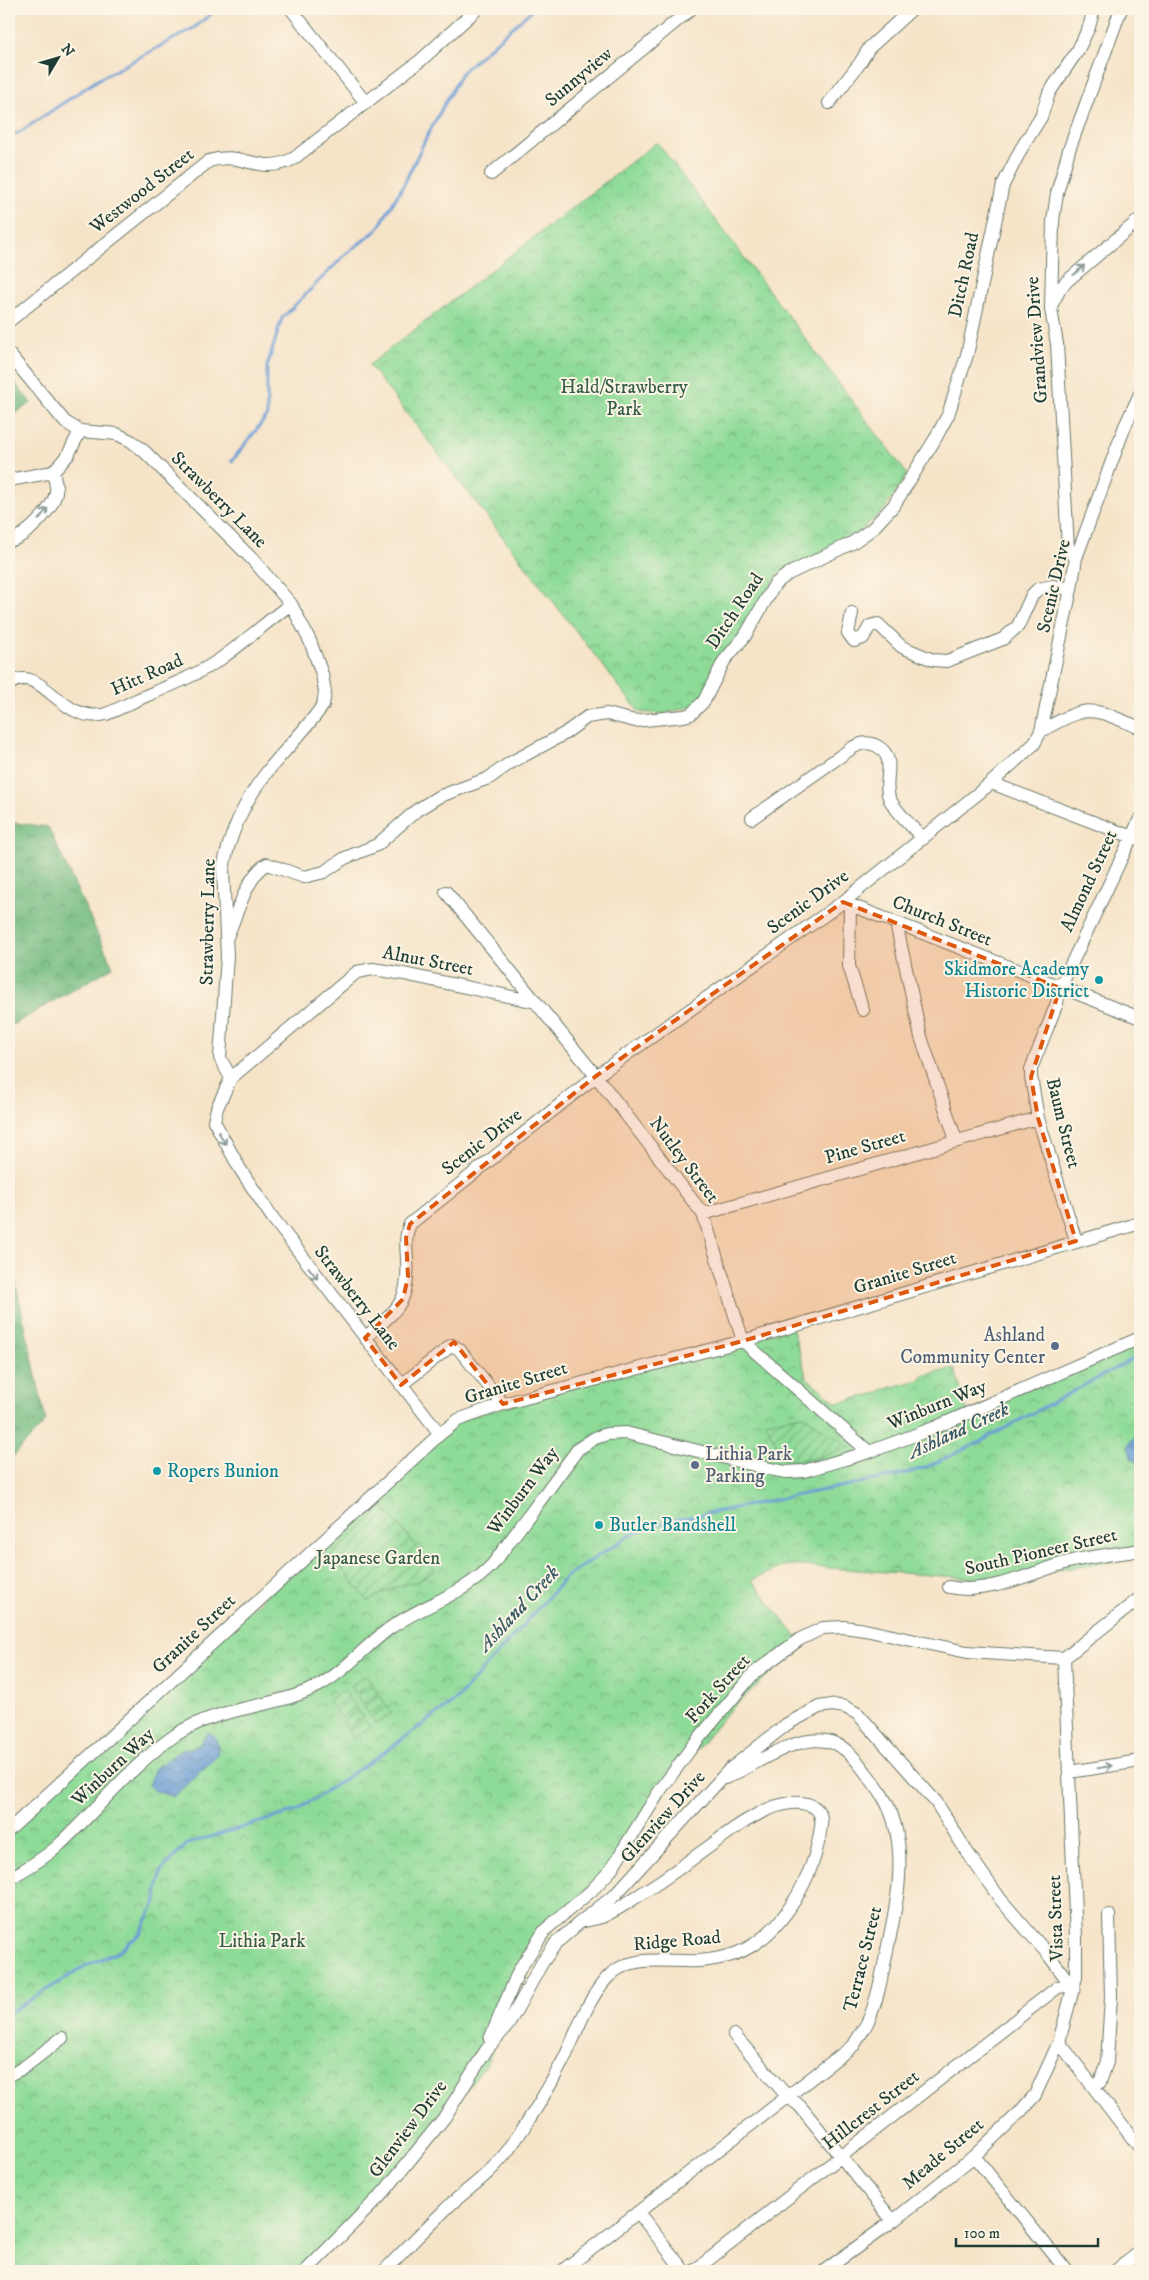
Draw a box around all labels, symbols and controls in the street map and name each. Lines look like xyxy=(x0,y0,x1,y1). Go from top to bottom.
north arrow xyxy=(32,32,82,82)
text: N xyxy=(57,41,78,61)
street label: Sunnyview xyxy=(541,42,617,112)
street label: Westwood Street xyxy=(85,143,199,239)
street label: Ditch Road xyxy=(944,230,984,320)
one-way arrow xyxy=(1073,264,1086,276)
street label: Grandview Drive xyxy=(1021,276,1053,404)
park label: Hald/Strawberry Park xyxy=(560,376,689,421)
street label: Strawberry Lane xyxy=(166,447,272,553)
one-way arrow xyxy=(38,507,49,520)
street label: Scenic Drive xyxy=(1032,537,1076,635)
street label: Ditch Road xyxy=(701,568,769,653)
street label: Hitt Road xyxy=(107,649,187,701)
street label: Almond Street xyxy=(1055,826,1123,936)
street label: Strawberry Lane xyxy=(195,858,221,986)
street label: Scenic Drive xyxy=(763,865,853,939)
street label: Church Street xyxy=(889,891,995,951)
street label: Alnut Street xyxy=(381,941,475,981)
place label: Skidmore Academy Historic District xyxy=(944,958,1090,1003)
marker: Skidmore Academy Historic District xyxy=(1093,974,1105,986)
street label: Baum Street xyxy=(1041,1075,1085,1171)
street label: Scenic Drive xyxy=(437,1103,527,1180)
street label: Nutley Street xyxy=(644,1112,724,1208)
street label: Pine Street xyxy=(822,1125,908,1169)
one-way arrow xyxy=(218,1131,228,1145)
street label: Strawberry Lane xyxy=(309,1241,405,1355)
street label: Granite Street xyxy=(851,1246,959,1300)
one-way arrow xyxy=(308,1266,319,1279)
place label: Ashland Community Center xyxy=(900,1324,1046,1369)
marker: Ashland Community Center xyxy=(1049,1340,1061,1352)
street label: Granite Street xyxy=(462,1356,570,1410)
street label: Winburn Way xyxy=(883,1374,991,1436)
water label: Ashland Creek xyxy=(903,1397,1014,1466)
street label: Winburn Way xyxy=(482,1442,564,1540)
place label: Lithia Park Parking xyxy=(705,1443,793,1488)
marker: Lithia Park Parking xyxy=(689,1459,701,1471)
place label: Ropers Bunion xyxy=(167,1460,279,1483)
marker: Ropers Bunion xyxy=(151,1465,163,1477)
place label: Butler Bandshell xyxy=(609,1514,736,1537)
marker: Butler Bandshell xyxy=(593,1519,605,1531)
street label: South Pioneer Street xyxy=(963,1523,1119,1581)
park label: Japanese Garden xyxy=(314,1547,440,1570)
water label: Ashland Creek xyxy=(472,1561,565,1658)
street label: Granite Street xyxy=(147,1589,241,1679)
street label: Fork Street xyxy=(681,1650,755,1728)
street label: Winburn Way xyxy=(66,1722,160,1812)
one-way arrow xyxy=(1096,1762,1112,1772)
street label: Glenview Drive xyxy=(616,1766,711,1868)
street label: Vista Street xyxy=(1043,1874,1069,1963)
street label: Terrace Street xyxy=(839,1904,887,2014)
street label: Ridge Road xyxy=(632,1926,722,1956)
park label: Lithia Park xyxy=(218,1930,306,1953)
street label: Hillcrest Street xyxy=(818,2065,924,2155)
street label: Glenview Drive xyxy=(364,2076,452,2182)
street label: Meade Street xyxy=(898,2113,988,2195)
scale bar xyxy=(956,2215,1099,2247)
text: 100 m xyxy=(964,2224,1000,2243)

